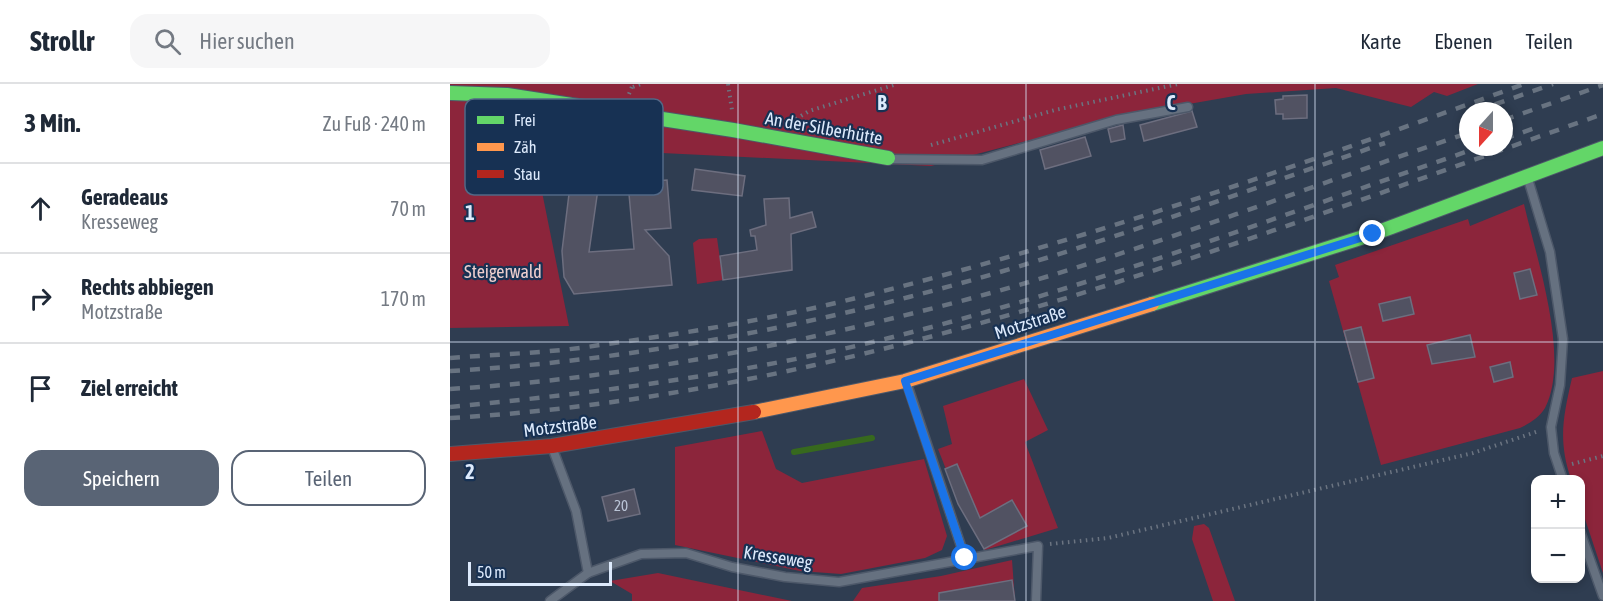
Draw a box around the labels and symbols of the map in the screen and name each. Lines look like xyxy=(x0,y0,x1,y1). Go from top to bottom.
text: B xyxy=(877,91,887,114)
text: C xyxy=(1167,91,1176,114)
legend xyxy=(465,99,663,195)
north arrow xyxy=(1459,102,1513,156)
street label: An der Silberhütte xyxy=(764,107,884,149)
text: Frei xyxy=(514,111,536,129)
text: Zäh xyxy=(514,138,536,156)
text: Stau xyxy=(514,165,541,183)
text: 1 xyxy=(465,201,475,224)
route end xyxy=(1359,220,1385,246)
park label: Steigerwald xyxy=(464,261,542,282)
street label: Motzstraße xyxy=(992,301,1068,343)
street label: Motzstraße xyxy=(522,411,598,441)
text: 2 xyxy=(465,460,475,483)
house number: 20 xyxy=(614,497,628,514)
street label: Kresseweg xyxy=(742,541,814,573)
route start xyxy=(951,544,977,570)
scale bar xyxy=(468,559,612,586)

